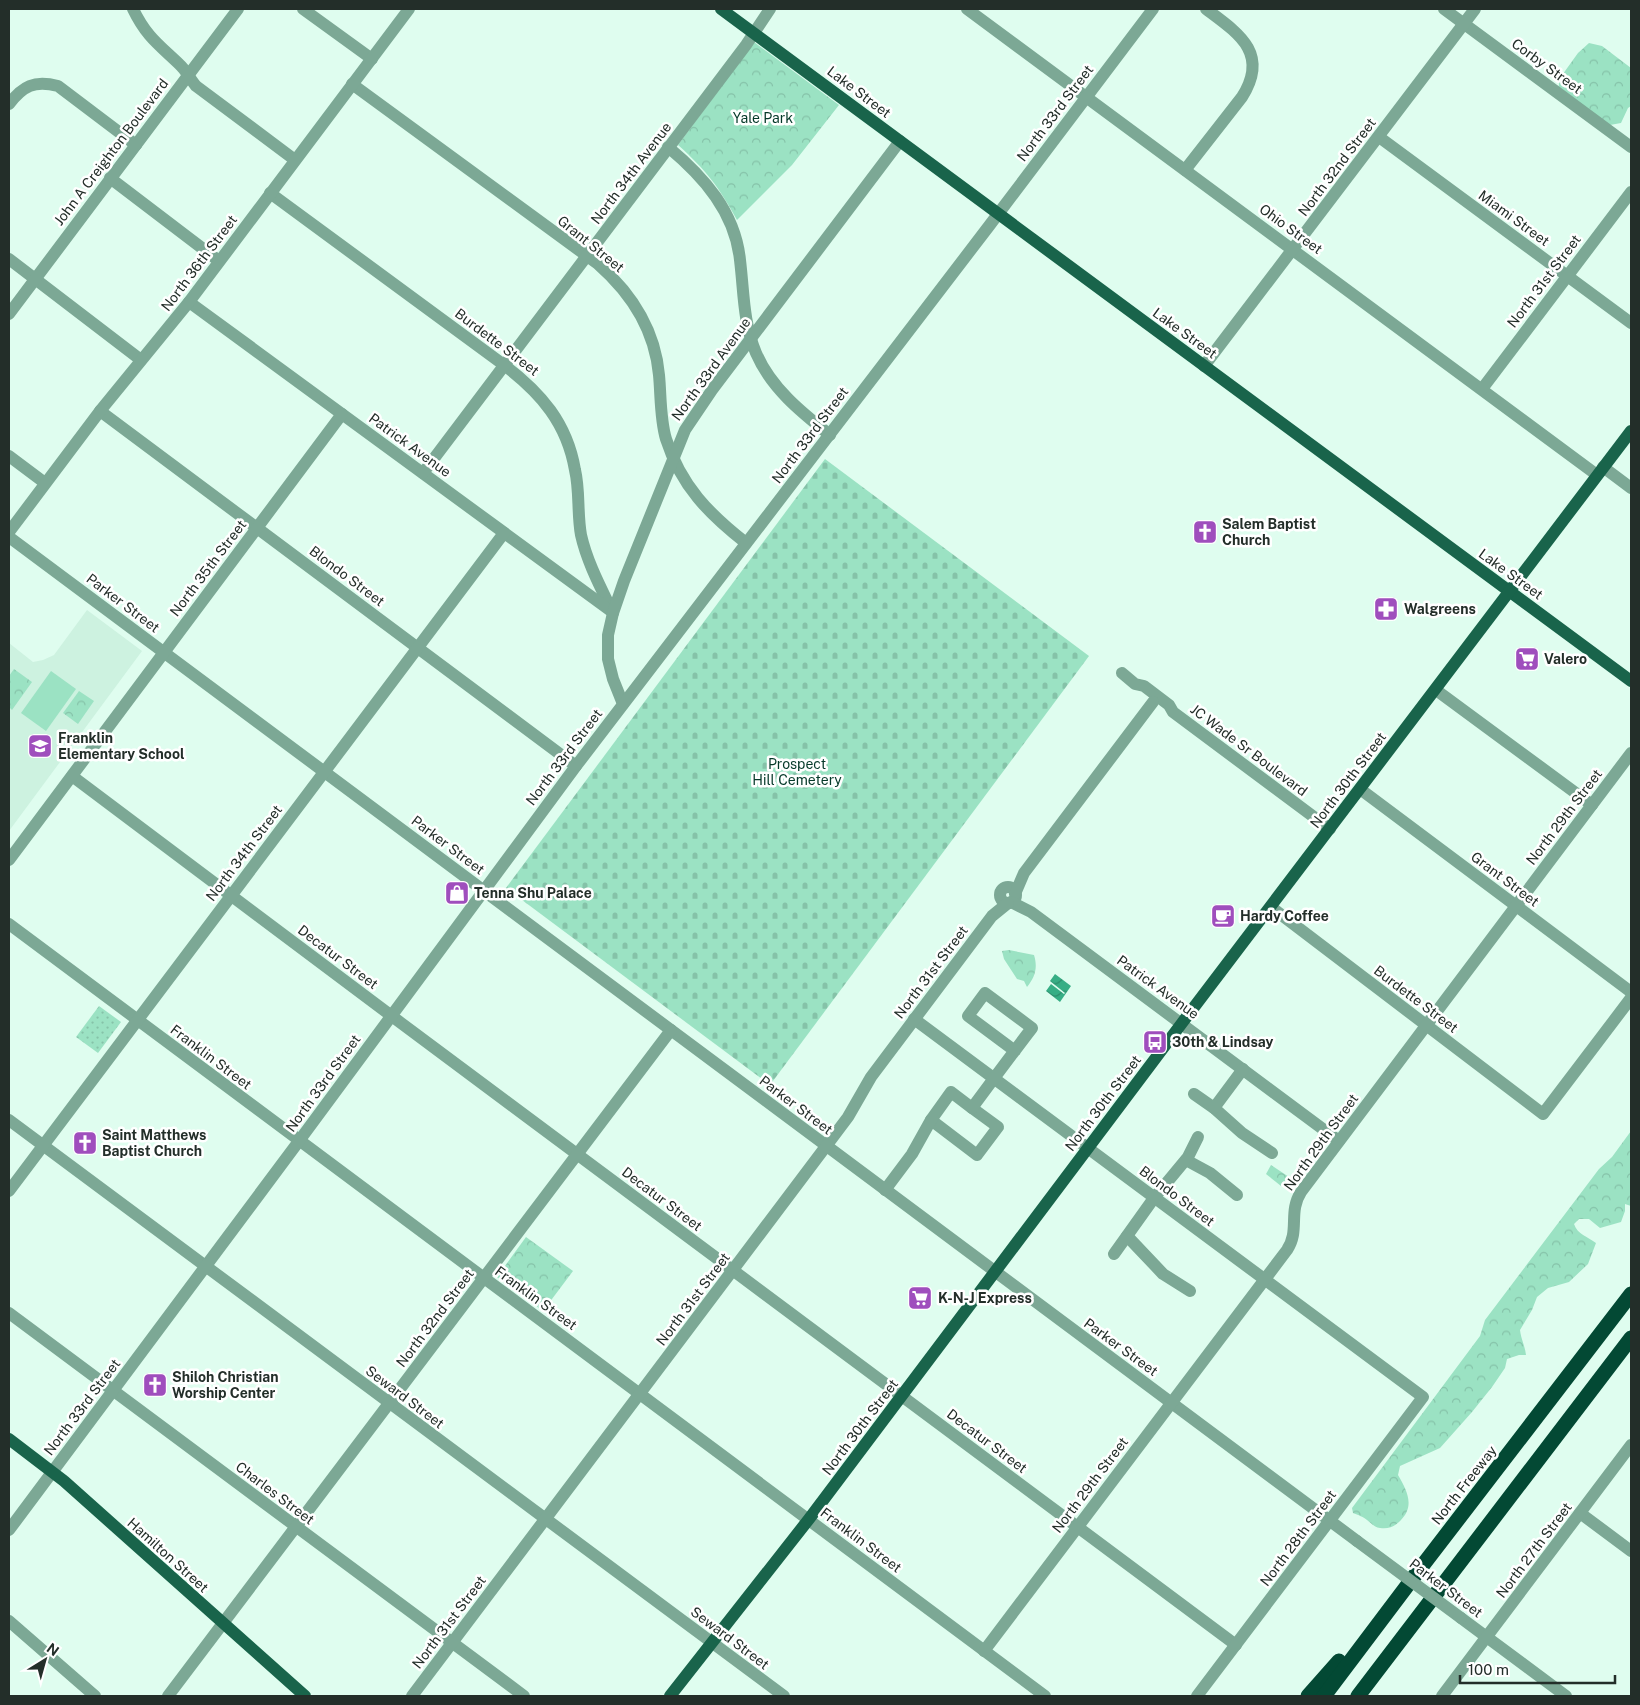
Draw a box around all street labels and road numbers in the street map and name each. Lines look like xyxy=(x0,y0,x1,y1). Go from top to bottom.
street label: Corby Street xyxy=(1509,35,1585,97)
street label: North 33rd Street xyxy=(1014,62,1096,164)
street label: Lake Street xyxy=(824,63,894,121)
street label: John A Creighton Boulevard xyxy=(51,76,171,228)
street label: North 32nd Street xyxy=(1295,115,1379,219)
street label: North 34th Avenue xyxy=(588,119,674,227)
street label: Miami Street xyxy=(1476,187,1552,249)
street label: Ohio Street xyxy=(1256,201,1326,257)
street label: North 36th Street xyxy=(158,212,240,314)
street label: Grant Street xyxy=(555,212,627,276)
street label: North 31st Street xyxy=(1504,232,1584,330)
street label: Lake Street xyxy=(1150,304,1220,362)
street label: Burdette Street xyxy=(452,305,542,379)
street label: North 33rd Avenue xyxy=(668,314,754,424)
street label: North 33rd Street xyxy=(769,384,851,486)
street label: Patrick Avenue xyxy=(366,410,454,480)
street label: North 35th Street xyxy=(167,517,249,619)
street label: Blondo Street xyxy=(306,543,388,609)
street label: Lake Street xyxy=(1476,545,1546,603)
street label: Parker Street xyxy=(83,570,163,636)
street label: JC Wade Sr Boulevard xyxy=(1187,701,1311,799)
street label: North 33rd Street xyxy=(523,706,605,808)
street label: North 30th Street xyxy=(1307,729,1389,831)
street label: North 29th Street xyxy=(1523,766,1605,868)
street label: North 34th Street xyxy=(203,802,285,904)
street label: Parker Street xyxy=(408,812,488,878)
street label: Grant Street xyxy=(1468,848,1542,910)
street label: Decatur Street xyxy=(295,922,381,992)
street label: North 31st Street xyxy=(891,923,971,1021)
street label: Patrick Avenue xyxy=(1114,952,1202,1022)
street label: Burdette Street xyxy=(1371,962,1461,1036)
street label: Franklin Street xyxy=(167,1021,255,1093)
street label: North 33rd Street xyxy=(282,1031,364,1135)
street label: North 30th Street xyxy=(1062,1052,1144,1154)
street label: Parker Street xyxy=(756,1072,836,1138)
street label: North 29th Street xyxy=(1281,1091,1361,1193)
street label: Blondo Street xyxy=(1136,1163,1218,1229)
street label: Decatur Street xyxy=(619,1164,705,1234)
street label: North 31st Street xyxy=(653,1250,733,1348)
street label: Franklin Street xyxy=(492,1263,580,1333)
street label: North 32nd Street xyxy=(393,1266,477,1370)
street label: Parker Street xyxy=(1081,1315,1161,1379)
street label: North 33rd Street xyxy=(41,1356,123,1458)
street label: Seward Street xyxy=(363,1362,447,1432)
street label: North 30th Street xyxy=(819,1376,901,1478)
street label: Decatur Street xyxy=(944,1406,1030,1476)
street label: North 29th Street xyxy=(1049,1434,1131,1536)
street label: North Freeway xyxy=(1428,1442,1500,1528)
street label: Charles Street xyxy=(233,1458,317,1528)
street label: North 28th Street xyxy=(1257,1487,1339,1589)
street label: North 27th Street xyxy=(1493,1499,1575,1601)
street label: Franklin Street xyxy=(817,1504,905,1576)
street label: Hamilton Street xyxy=(124,1514,212,1596)
street label: Parker Street xyxy=(1406,1555,1486,1621)
street label: North 31st Street xyxy=(409,1573,489,1671)
street label: Seward Street xyxy=(688,1603,772,1673)

